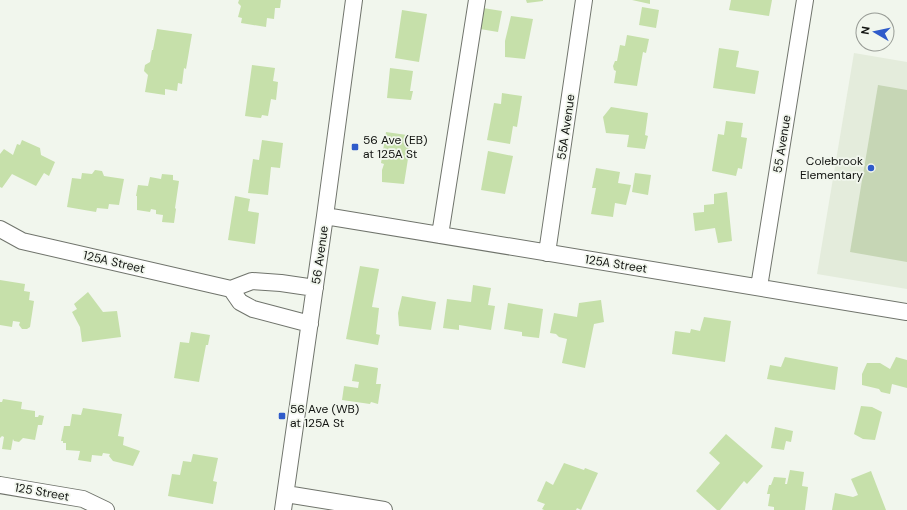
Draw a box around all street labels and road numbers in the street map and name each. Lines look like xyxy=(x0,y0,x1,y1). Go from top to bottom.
street label: 55A Avenue xyxy=(553,93,579,161)
street label: 55 Avenue xyxy=(770,114,795,174)
street label: 56 Avenue xyxy=(308,225,332,285)
street label: 125A Street xyxy=(82,247,147,277)
street label: 125A Street xyxy=(584,251,648,277)
street label: 125 Street xyxy=(13,479,71,505)

